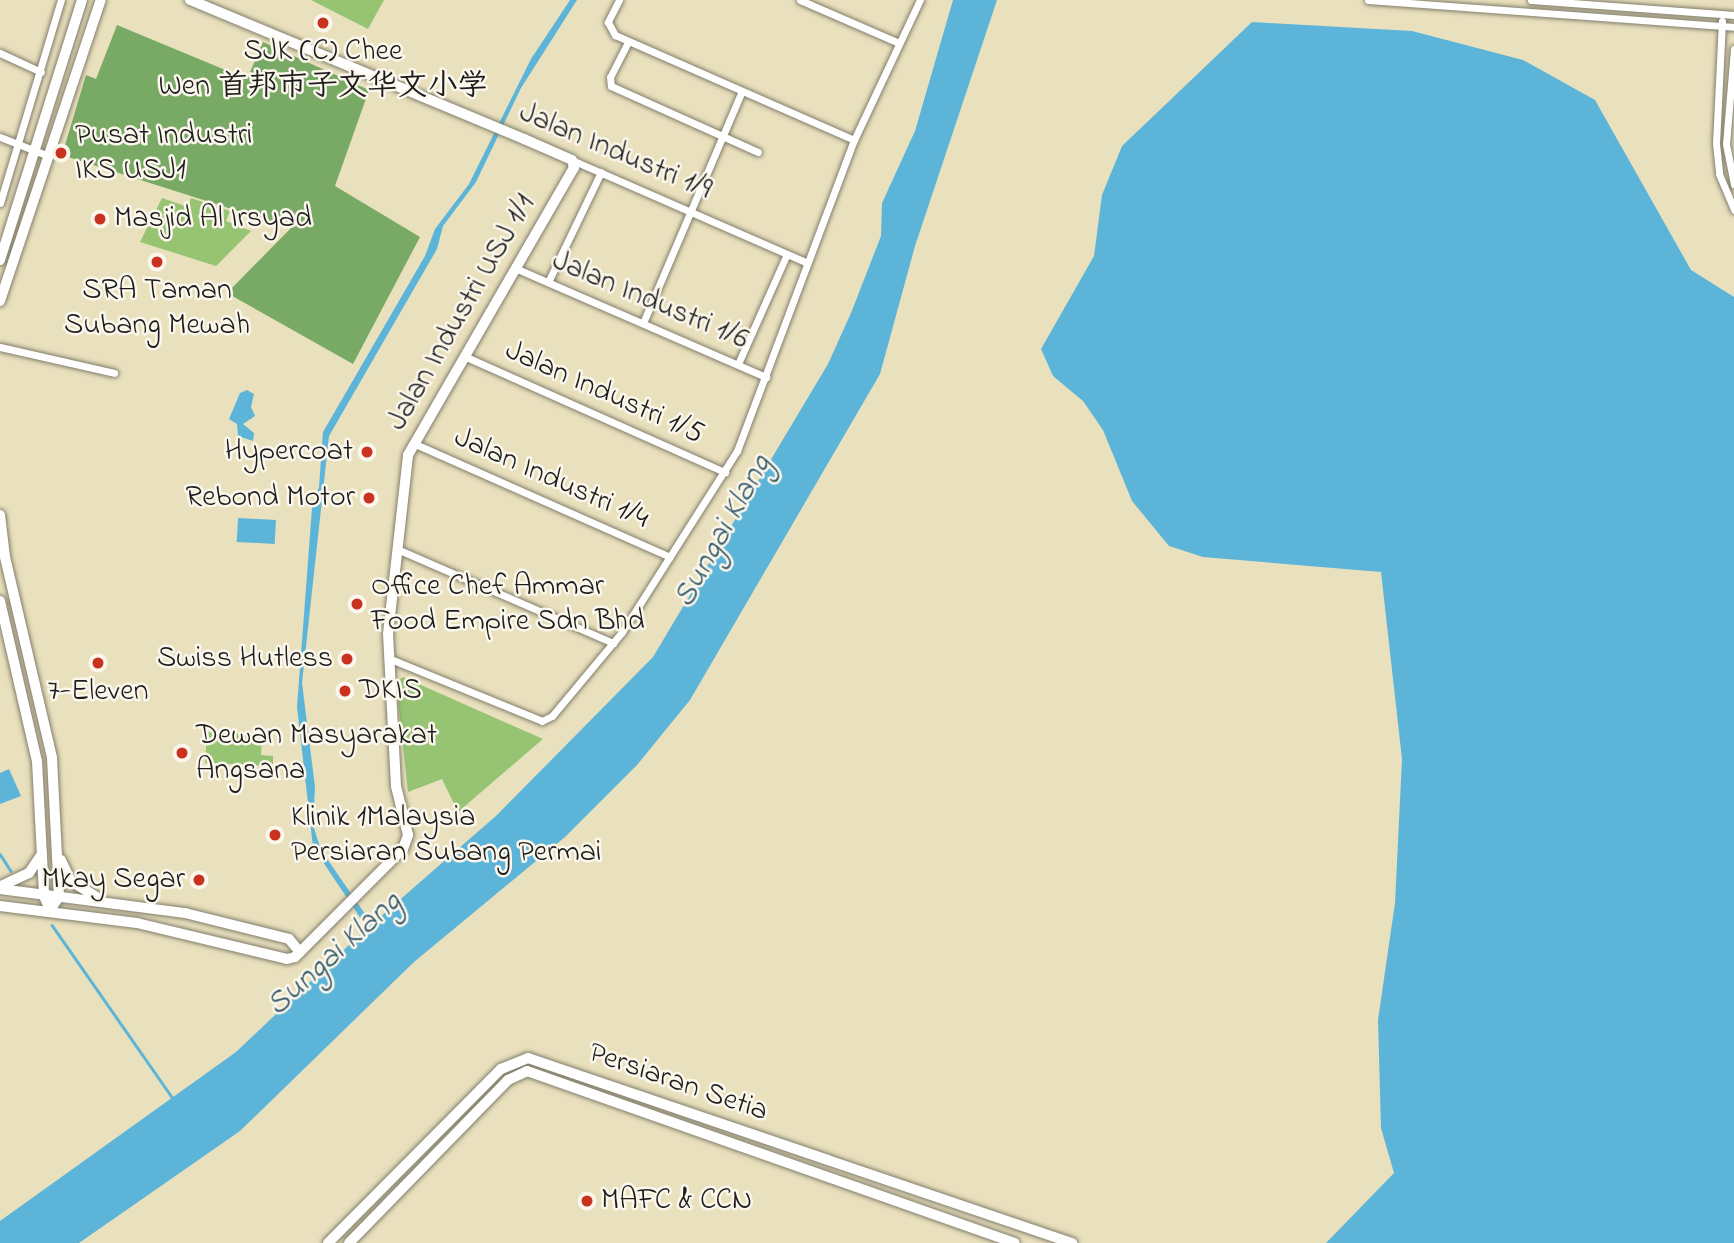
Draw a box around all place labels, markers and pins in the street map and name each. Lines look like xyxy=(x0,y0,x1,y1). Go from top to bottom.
marker: SJK (C) Chee Wen 首邦市子文华文小学 xyxy=(315,15,331,31)
place label: SJK (C) Chee Wen 首邦市子文华文小学 xyxy=(159,34,487,104)
place label: Pusat Industri IKS USJ1 xyxy=(75,118,253,188)
marker: Pusat Industri IKS USJ1 xyxy=(53,145,69,161)
place label: Masjid Al Irsyad xyxy=(114,201,312,237)
marker: Masjid Al Irsyad xyxy=(92,211,108,227)
marker: SRA Taman Subang Mewah xyxy=(149,254,165,270)
place label: SRA Taman Subang Mewah xyxy=(64,273,250,344)
place label: Hypercoat xyxy=(225,434,353,470)
marker: Hypercoat xyxy=(359,444,375,460)
place label: Rebond Motor xyxy=(186,480,355,516)
marker: Rebond Motor xyxy=(361,490,377,506)
place label: Office Chef Ammar Food Empire Sdn Bhd xyxy=(371,569,645,640)
marker: Office Chef Ammar Food Empire Sdn Bhd xyxy=(349,596,365,612)
place label: Swiss Hutless xyxy=(157,641,333,677)
marker: Swiss Hutless xyxy=(339,651,355,667)
marker: 7-Eleven xyxy=(90,655,106,671)
place label: DKIS xyxy=(359,673,422,709)
place label: 7-Eleven xyxy=(48,674,148,710)
marker: DKIS xyxy=(337,683,353,699)
place label: Dewan Masyarakat Angsana xyxy=(196,718,437,788)
marker: Dewan Masyarakat Angsana xyxy=(174,745,190,761)
place label: Klinik 1Malaysia Persiaran Subang Permai xyxy=(291,800,601,870)
marker: Klinik 1Malaysia Persiaran Subang Permai xyxy=(265,825,285,845)
place label: Mkay Segar xyxy=(42,862,185,898)
marker: Mkay Segar xyxy=(191,872,207,888)
place label: MAFC & CCN xyxy=(601,1183,752,1219)
marker: MAFC & CCN xyxy=(579,1193,595,1209)

